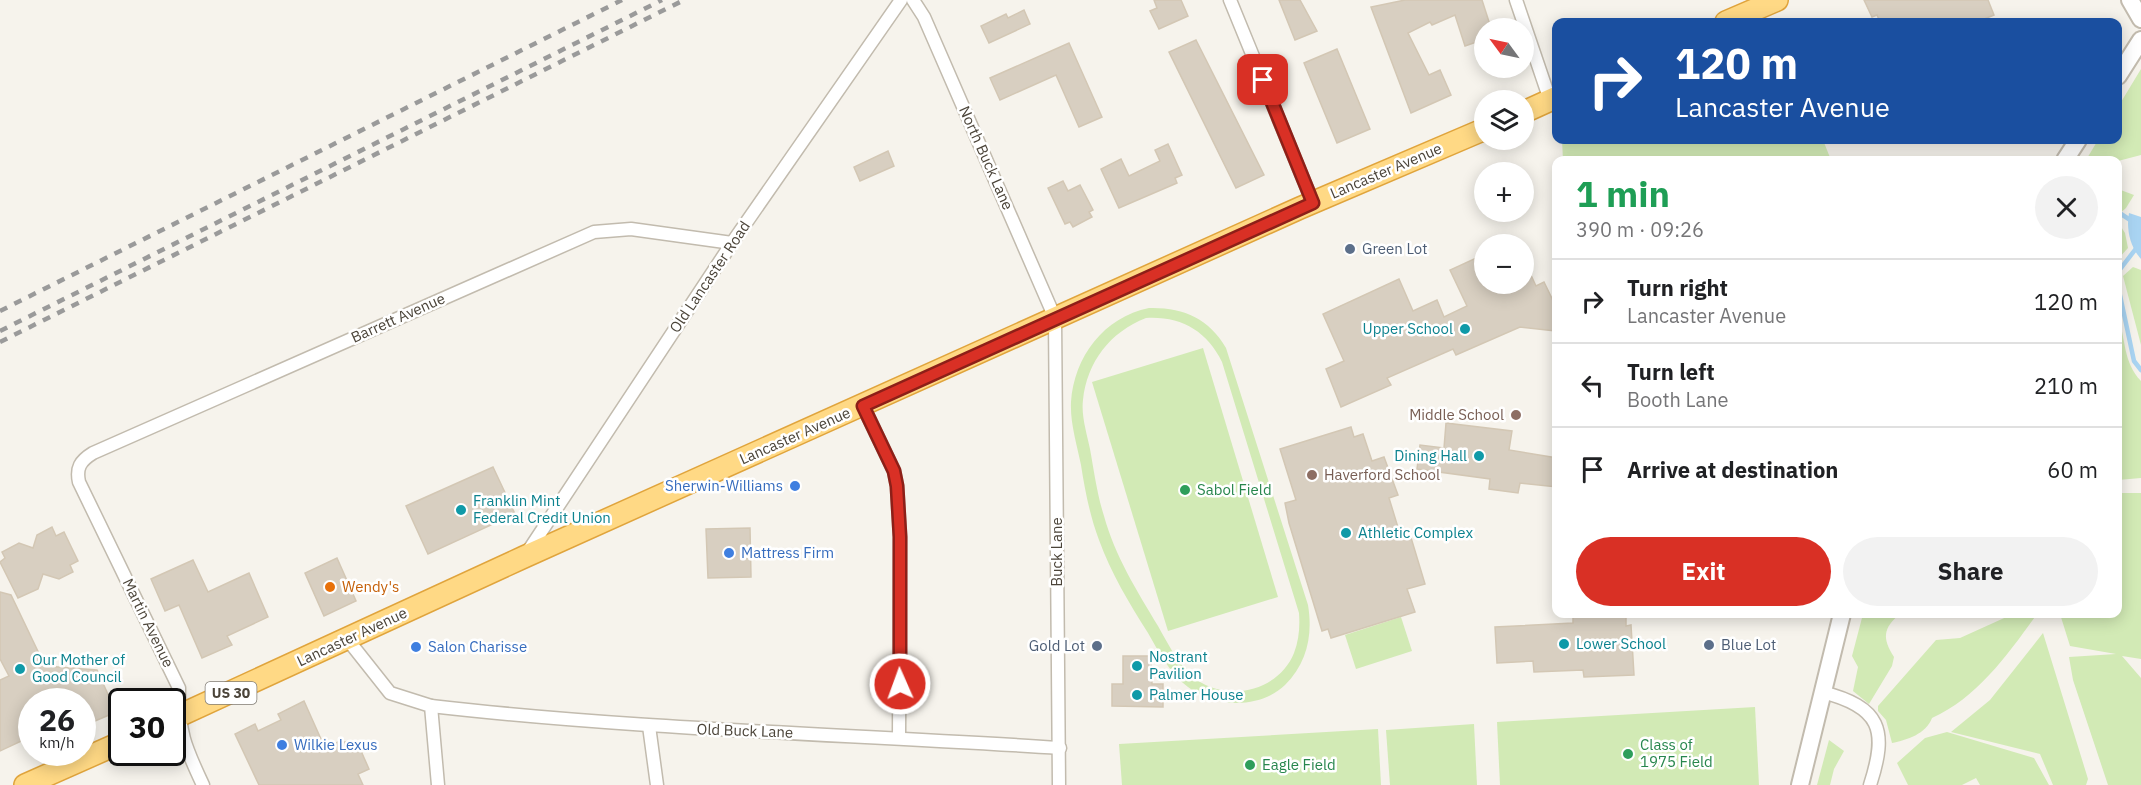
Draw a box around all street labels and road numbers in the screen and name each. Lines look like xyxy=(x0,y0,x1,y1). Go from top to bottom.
street label: North Buck Lane xyxy=(955,103,1018,213)
street label: Lancaster Avenue xyxy=(1327,138,1444,203)
street label: Old Lancaster Road xyxy=(665,217,754,336)
street label: Barrett Avenue xyxy=(348,288,448,347)
street label: Lancaster Avenue xyxy=(736,403,853,468)
street label: Buck Lane xyxy=(1047,517,1066,587)
street label: Martin Avenue xyxy=(119,575,178,671)
street label: Lancaster Avenue xyxy=(294,603,410,670)
road number: US 30 xyxy=(206,682,256,704)
street label: Old Buck Lane xyxy=(696,719,794,742)

